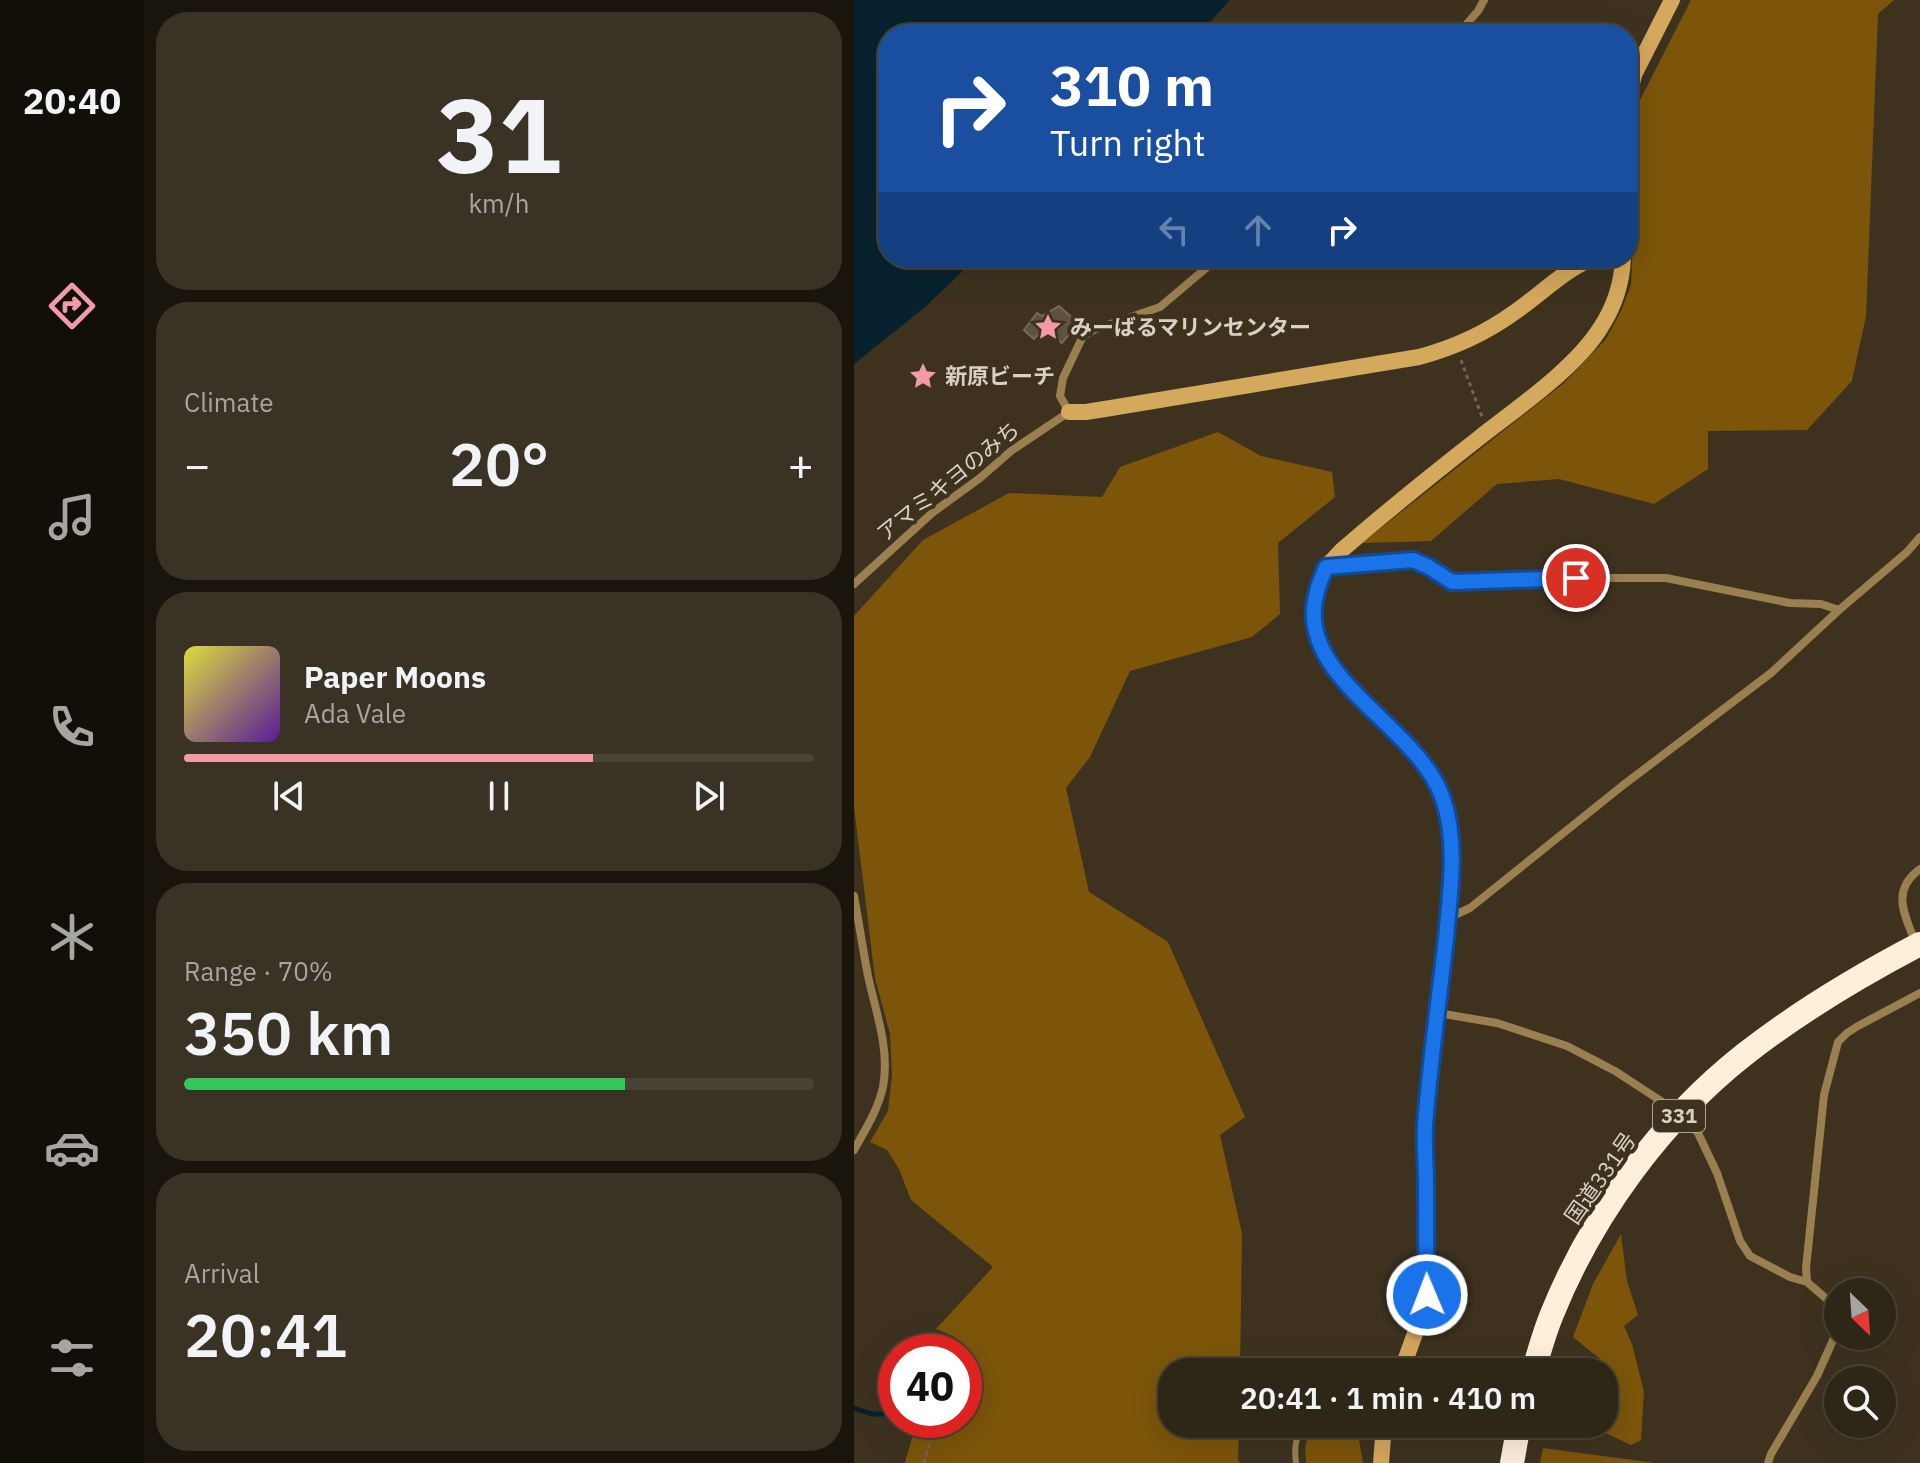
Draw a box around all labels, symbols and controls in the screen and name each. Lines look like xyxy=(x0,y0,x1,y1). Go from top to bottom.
text: 310 m xyxy=(1050,49,1214,121)
icon: right xyxy=(918,56,1022,160)
text: 31 xyxy=(437,66,561,202)
text: 20:40 xyxy=(23,77,121,124)
text: Turn right xyxy=(1050,119,1206,166)
text: km/h xyxy=(468,186,530,220)
icon: left xyxy=(1152,208,1196,252)
icon: ahead xyxy=(1236,208,1280,252)
icon: right xyxy=(1320,208,1364,252)
icon: directions xyxy=(44,278,100,334)
place icon: みーばるマリンセンター xyxy=(1033,312,1063,342)
place label: みーばるマリンセンター xyxy=(1070,312,1311,341)
place icon: 新原ビーチ xyxy=(908,361,938,391)
place label: 新原ビーチ xyxy=(945,361,1055,390)
text: Climate xyxy=(184,385,274,419)
street label: アマミキヨのみち xyxy=(870,414,1025,547)
text: 20° xyxy=(449,424,549,503)
text: − xyxy=(184,436,210,493)
text: + xyxy=(788,436,814,493)
icon: music xyxy=(44,489,100,545)
pin xyxy=(1542,544,1610,612)
icon: arrive xyxy=(1554,556,1598,600)
text: Paper Moons xyxy=(304,657,486,696)
text: Ada Vale xyxy=(304,696,406,730)
icon: phone xyxy=(44,699,100,755)
icon: previous xyxy=(267,774,311,818)
icon: pause xyxy=(477,774,521,818)
icon: next xyxy=(687,774,731,818)
icon: climate xyxy=(44,909,100,965)
text: Range · 70% xyxy=(184,954,333,988)
text: 350 km xyxy=(184,993,393,1072)
road number: 331 xyxy=(1653,1100,1705,1132)
icon: car xyxy=(44,1120,100,1176)
street label: 国道331号 xyxy=(1557,1126,1642,1229)
position arrow xyxy=(1385,1253,1469,1337)
text: Arrival xyxy=(184,1256,260,1290)
north arrow xyxy=(1824,1278,1896,1350)
map controls xyxy=(1824,1278,1896,1438)
text: 20:41 xyxy=(184,1295,347,1374)
icon: filters xyxy=(44,1330,100,1386)
speed limit sign: 40 xyxy=(878,1334,982,1438)
button: search xyxy=(1824,1366,1896,1438)
text: 20:41 · 1 min · 410 m xyxy=(1240,1378,1536,1417)

